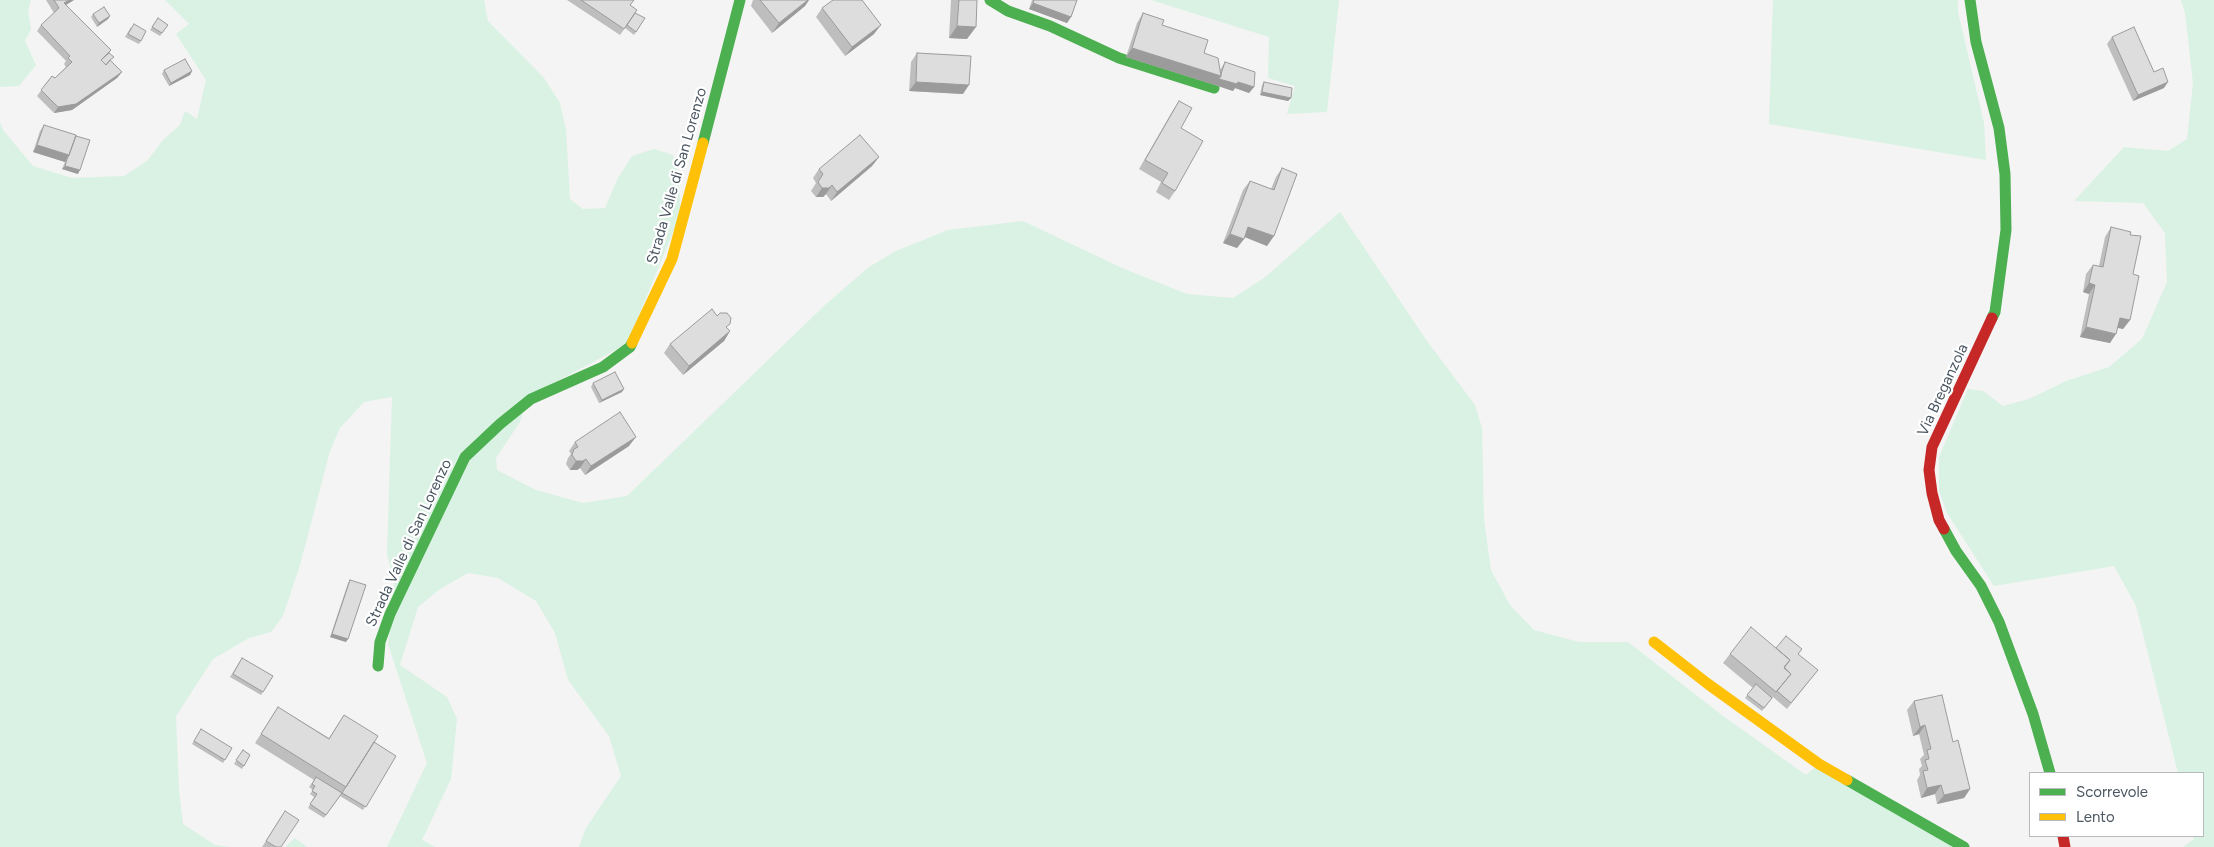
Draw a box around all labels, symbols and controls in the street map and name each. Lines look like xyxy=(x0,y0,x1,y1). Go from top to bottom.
street label: Strada Valle di San Lorenzo xyxy=(643,86,711,266)
street label: Via Breganzola xyxy=(1914,341,1972,439)
street label: Strada Valle di San Lorenzo xyxy=(362,456,456,630)
legend xyxy=(2029,772,2204,837)
text: Scorrevole xyxy=(2076,783,2148,801)
text: Lento xyxy=(2076,808,2115,826)

